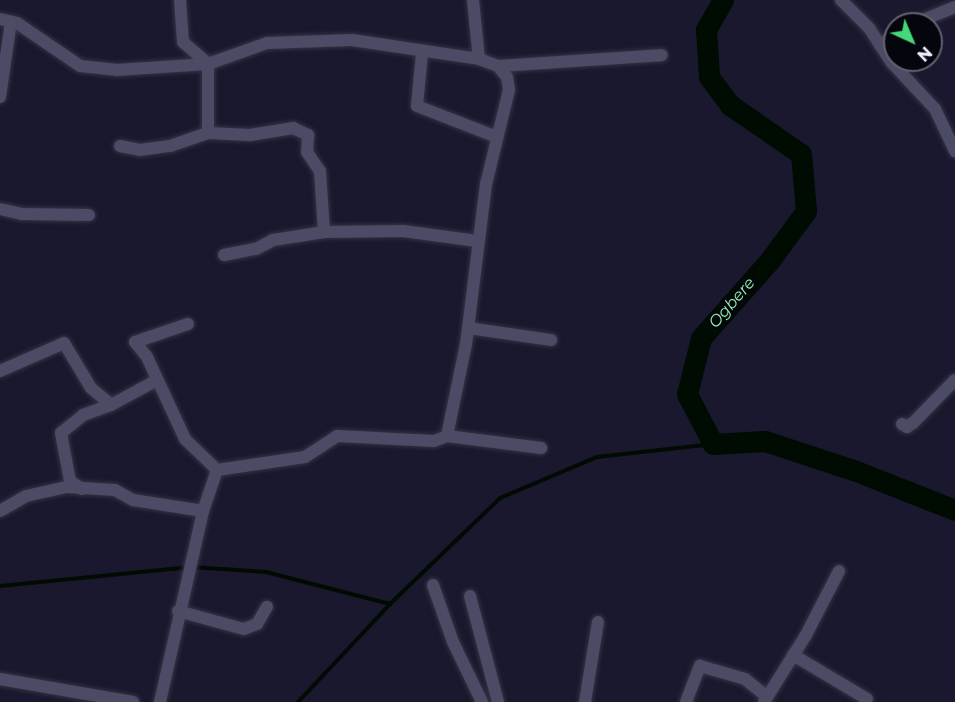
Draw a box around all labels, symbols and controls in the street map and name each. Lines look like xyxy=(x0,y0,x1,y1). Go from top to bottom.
north arrow xyxy=(883,12,943,72)
text: N xyxy=(913,43,936,65)
water label: Ogbere xyxy=(705,274,759,332)

